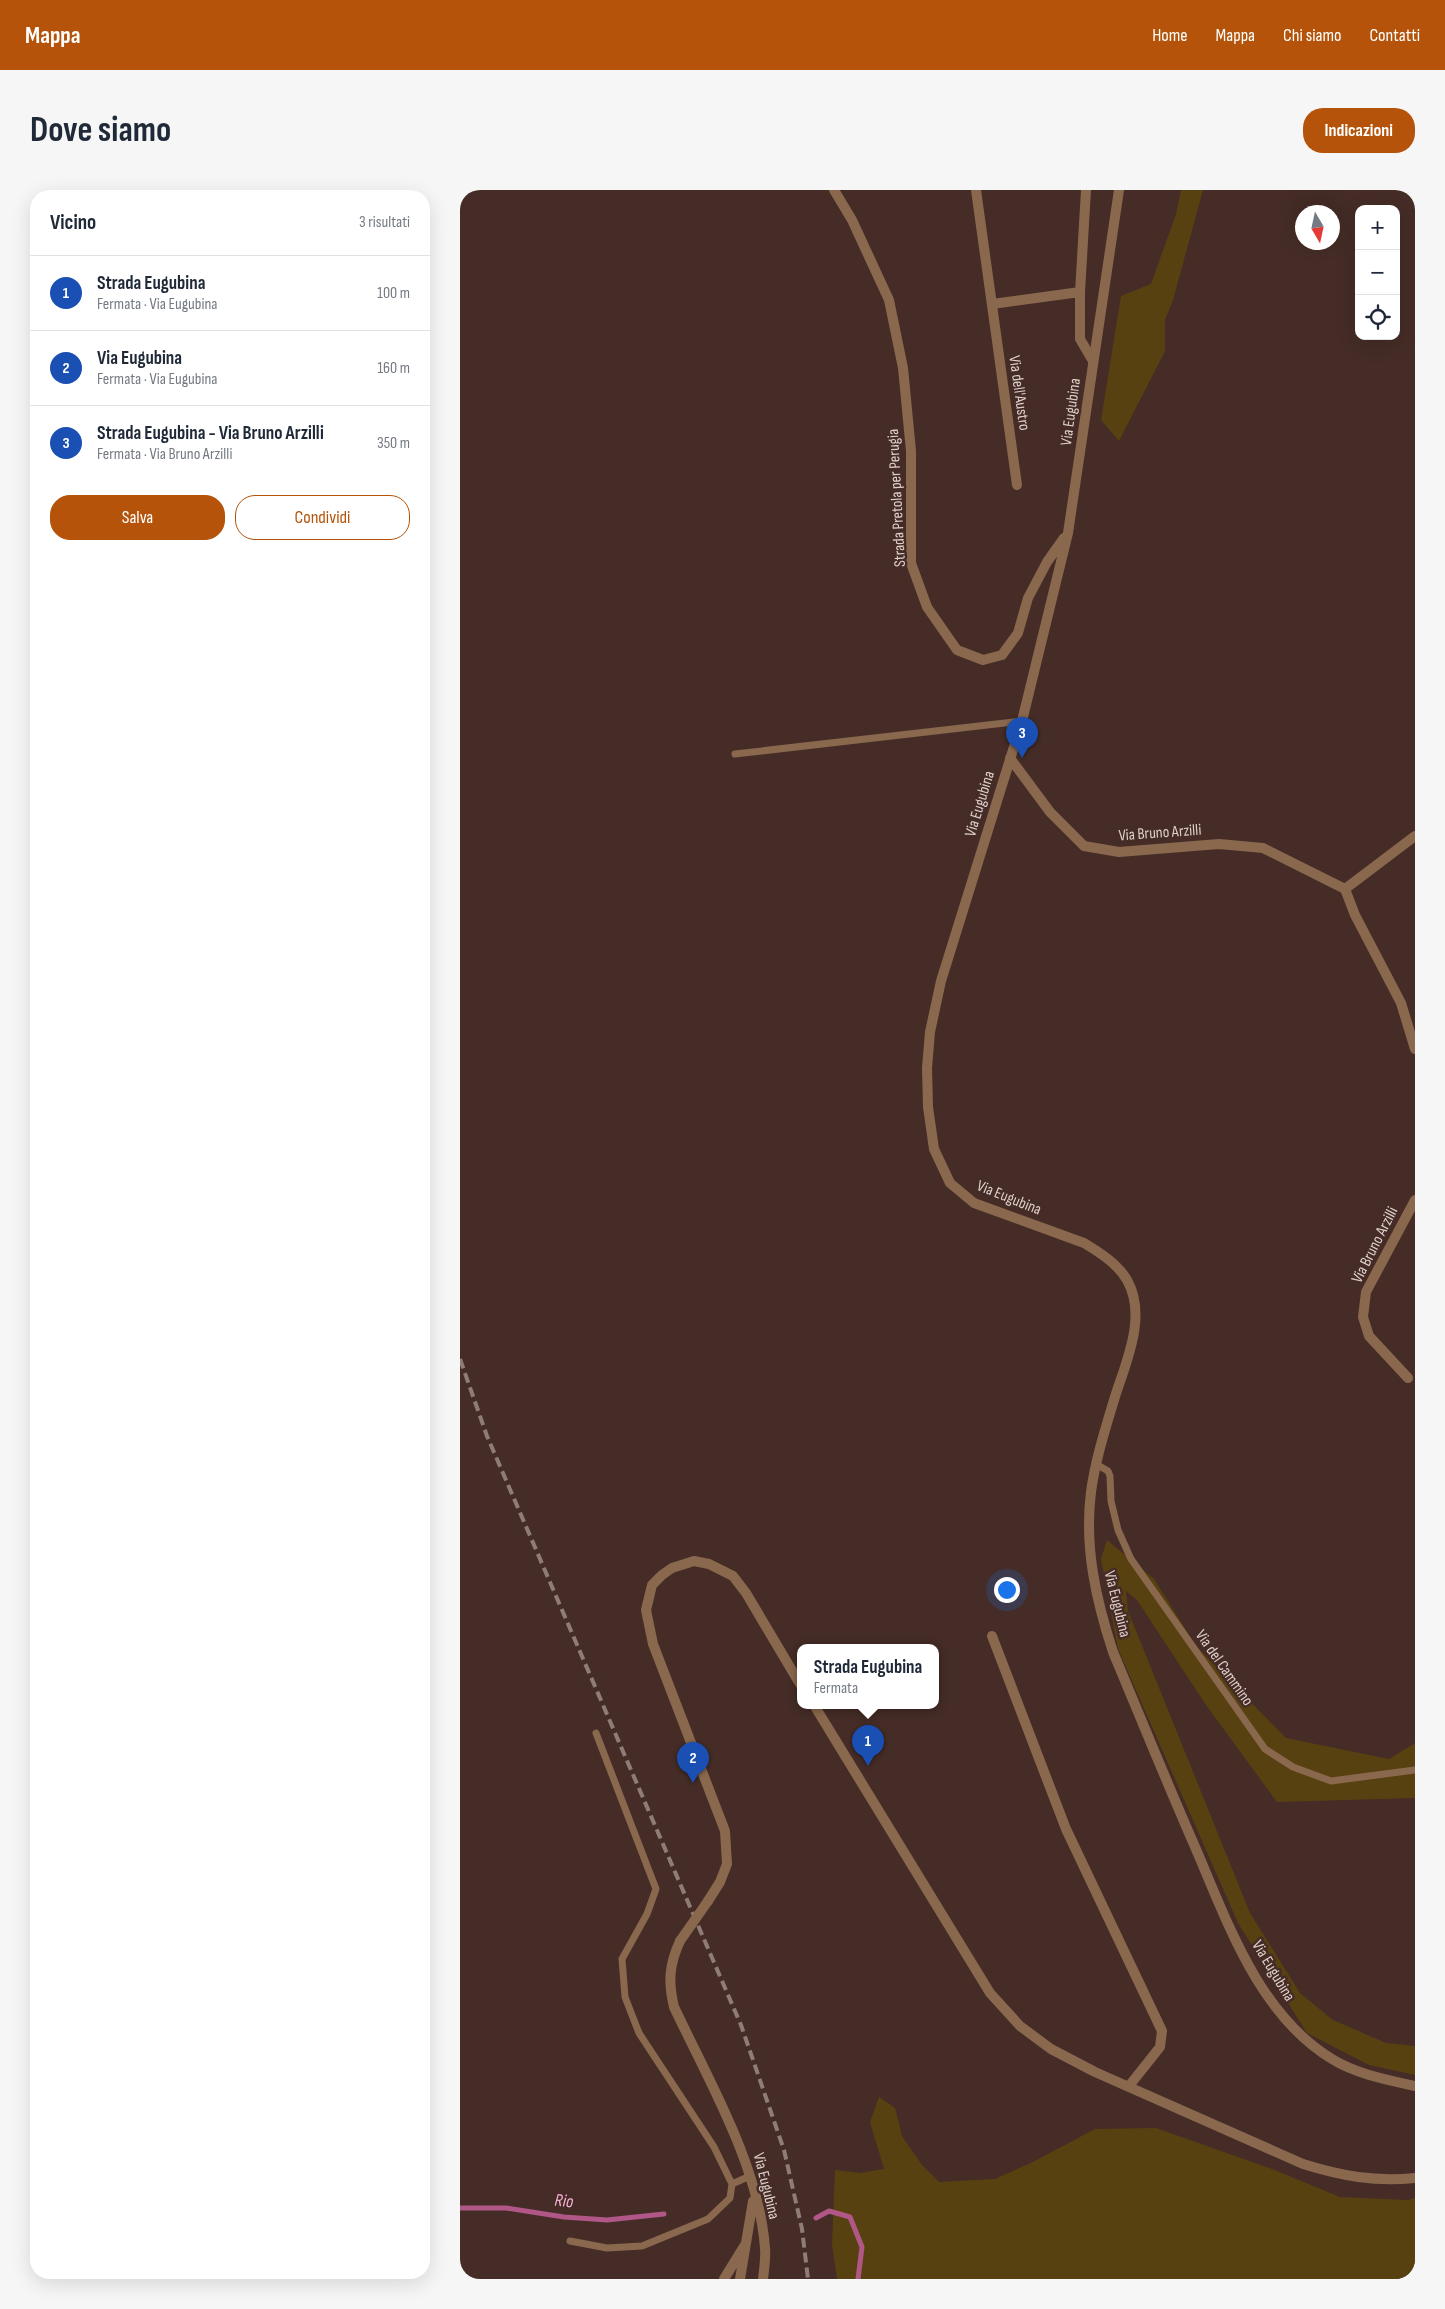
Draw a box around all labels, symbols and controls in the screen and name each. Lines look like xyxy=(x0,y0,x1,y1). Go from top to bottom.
text: Mappa xyxy=(25,21,81,50)
text: Home xyxy=(1152,25,1188,46)
text: Mappa xyxy=(1216,25,1255,46)
text: Chi siamo xyxy=(1283,25,1341,46)
text: Contatti xyxy=(1369,25,1420,46)
button: Indicazioni xyxy=(1303,108,1415,153)
text: Dove siamo xyxy=(30,109,171,152)
north arrow xyxy=(1295,205,1340,250)
map controls xyxy=(1355,205,1400,340)
button: + xyxy=(1355,205,1400,250)
text: Vicino xyxy=(50,210,96,235)
text: 3 risultati xyxy=(359,213,410,232)
button: − xyxy=(1355,250,1400,295)
text: Strada Eugubina xyxy=(97,272,205,295)
text: 1 xyxy=(63,284,69,303)
text: 100 m xyxy=(377,284,410,303)
text: Fermata · Via Eugubina xyxy=(97,295,217,314)
button: locate xyxy=(1355,295,1400,340)
text: Via Eugubina xyxy=(97,347,182,370)
street label: Via dell'Austro xyxy=(1004,354,1034,432)
text: 2 xyxy=(62,359,70,378)
text: 160 m xyxy=(377,359,410,378)
text: Fermata · Via Eugubina xyxy=(97,370,217,389)
street label: Via Eugubina xyxy=(1057,377,1085,447)
text: Strada Eugubina - Via Bruno Arzilli xyxy=(97,422,324,445)
street label: Strada Pretola per Perugia xyxy=(884,428,910,568)
text: 3 xyxy=(62,434,70,453)
text: 350 m xyxy=(377,434,410,453)
text: Fermata · Via Bruno Arzilli xyxy=(97,445,233,464)
button: Salva xyxy=(50,495,225,540)
button: Condividi xyxy=(235,495,410,540)
pin: 3 xyxy=(1006,717,1038,758)
street label: Via Eugubina xyxy=(961,769,999,839)
street label: Via Bruno Arzilli xyxy=(1118,821,1202,845)
street label: Via Eugubina xyxy=(974,1176,1044,1220)
street label: Via Bruno Arzilli xyxy=(1348,1204,1402,1286)
street label: Via Eugubina xyxy=(1100,1569,1134,1639)
your location xyxy=(994,1577,1020,1603)
street label: Via del Cammino xyxy=(1191,1626,1257,1710)
popup xyxy=(797,1644,939,1709)
text: Strada Eugubina xyxy=(814,1656,922,1679)
text: Fermata xyxy=(814,1679,858,1698)
pin: 1 xyxy=(852,1725,884,1766)
pin: 2 xyxy=(677,1742,709,1783)
street label: Via Eugubina xyxy=(1247,1937,1299,2005)
street label: Via Eugubina xyxy=(749,2151,783,2221)
water label: Rio xyxy=(554,2190,575,2212)

